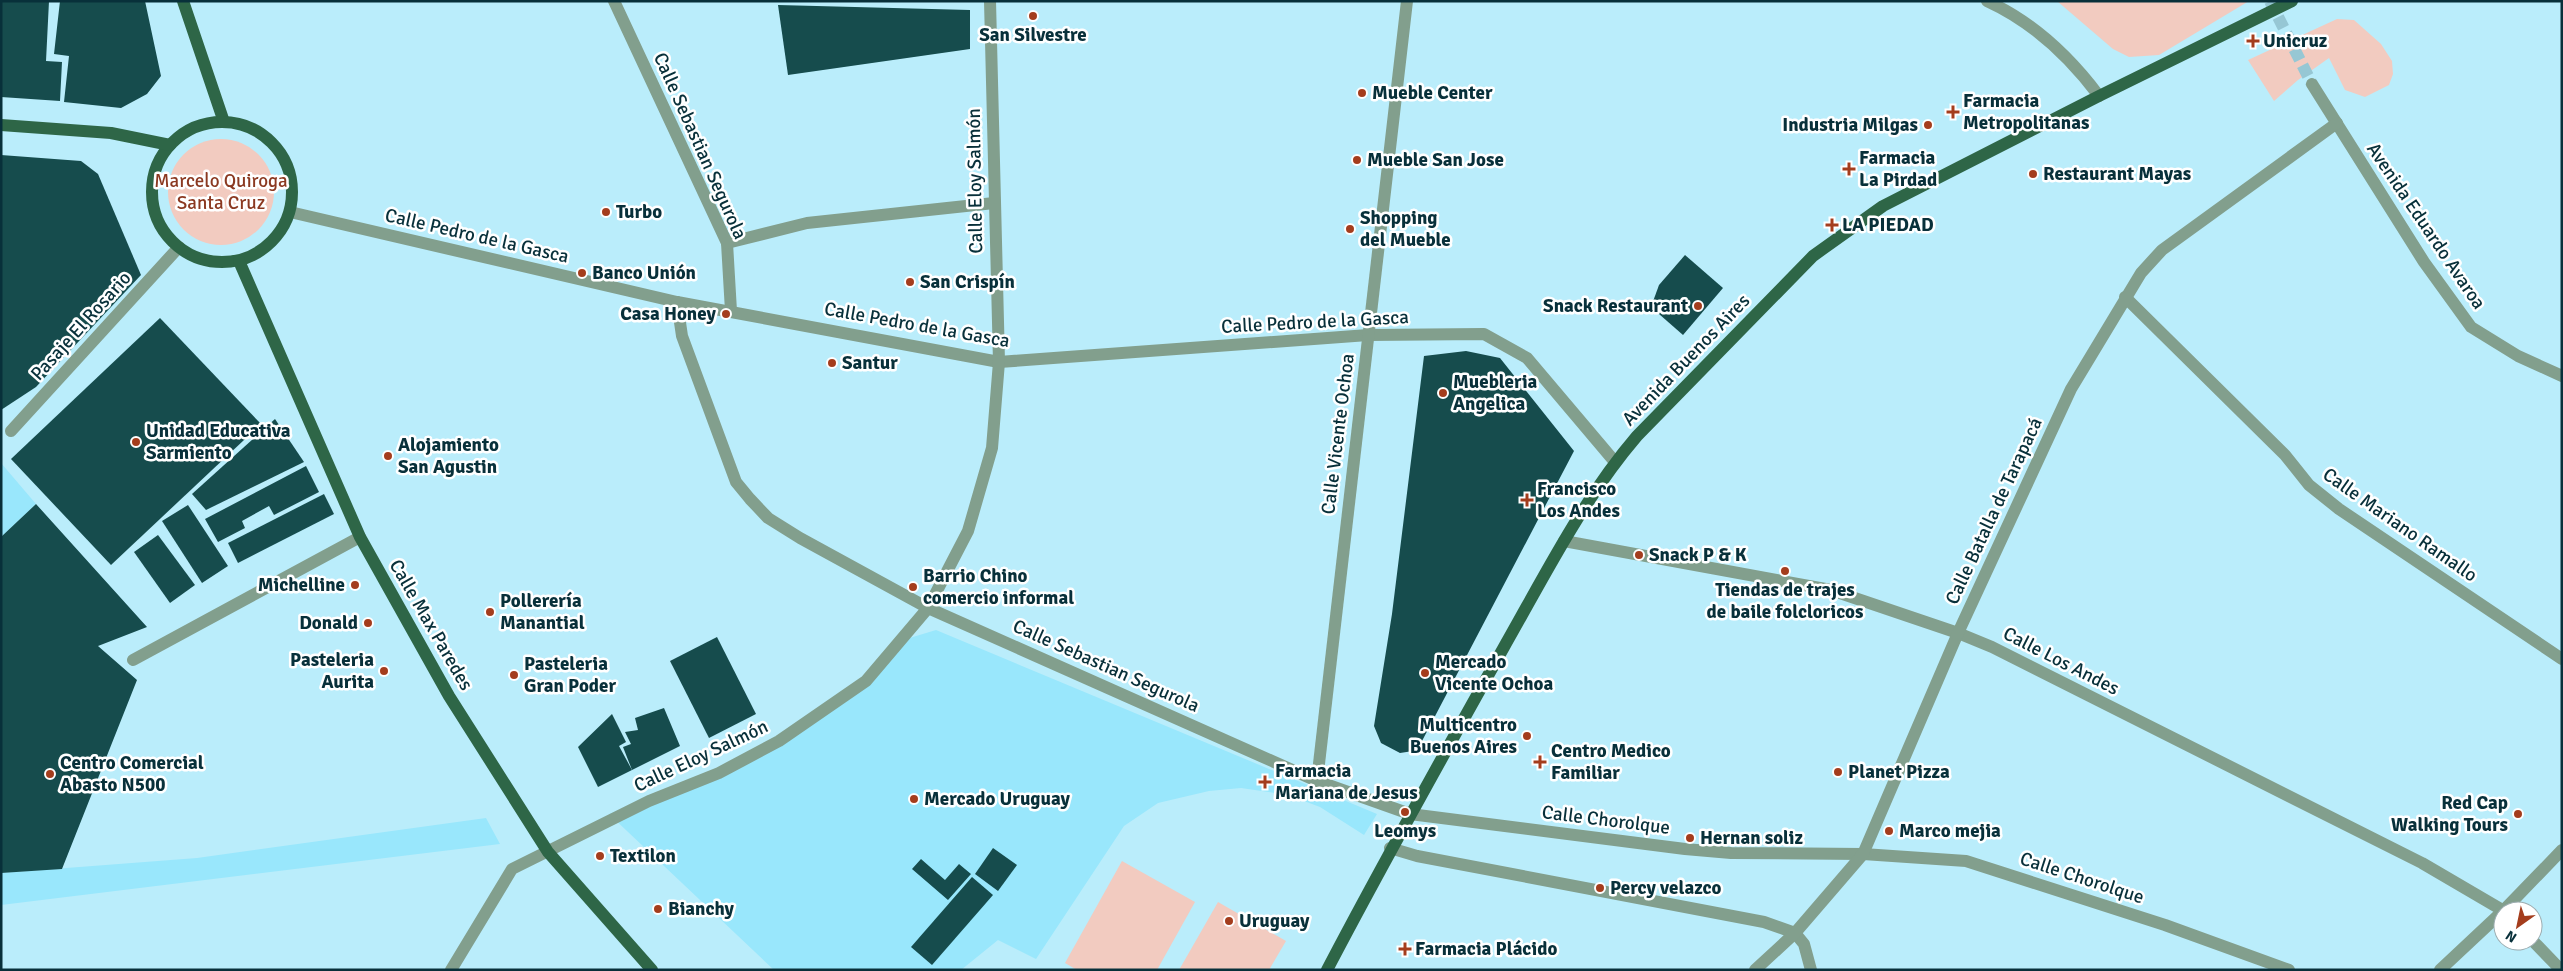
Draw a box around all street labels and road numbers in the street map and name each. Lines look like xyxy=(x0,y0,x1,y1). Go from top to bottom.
street label: Calle Sebastian Segurola xyxy=(648,49,752,243)
street label: Calle Eloy Salmón xyxy=(962,108,988,254)
street label: Avenida Eduardo Avaroa xyxy=(2361,138,2491,314)
street label: Calle Pedro de la Gasca xyxy=(383,203,571,269)
street label: Pasaje El Rosario xyxy=(26,266,136,386)
street label: Avenida Buenos Aires xyxy=(1617,289,1755,431)
street label: Calle Pedro de la Gasca xyxy=(822,297,1012,353)
street label: Calle Pedro de la Gasca xyxy=(1221,305,1409,339)
street label: Calle Vicente Ochoa xyxy=(1316,352,1360,516)
street label: Calle Batalla de Tarapacá xyxy=(1940,414,2048,608)
street label: Calle Mariano Ramallo xyxy=(2318,463,2482,587)
street label: Calle Max Paredes xyxy=(384,555,478,695)
street label: Calle Sebastian Segurola xyxy=(1009,614,1203,718)
street label: Calle Los Andes xyxy=(1999,621,2123,701)
street label: Calle Eloy Salmón xyxy=(630,714,772,798)
street label: Calle Chorolque xyxy=(1541,800,1671,840)
street label: Calle Chorolque xyxy=(2017,847,2147,909)

